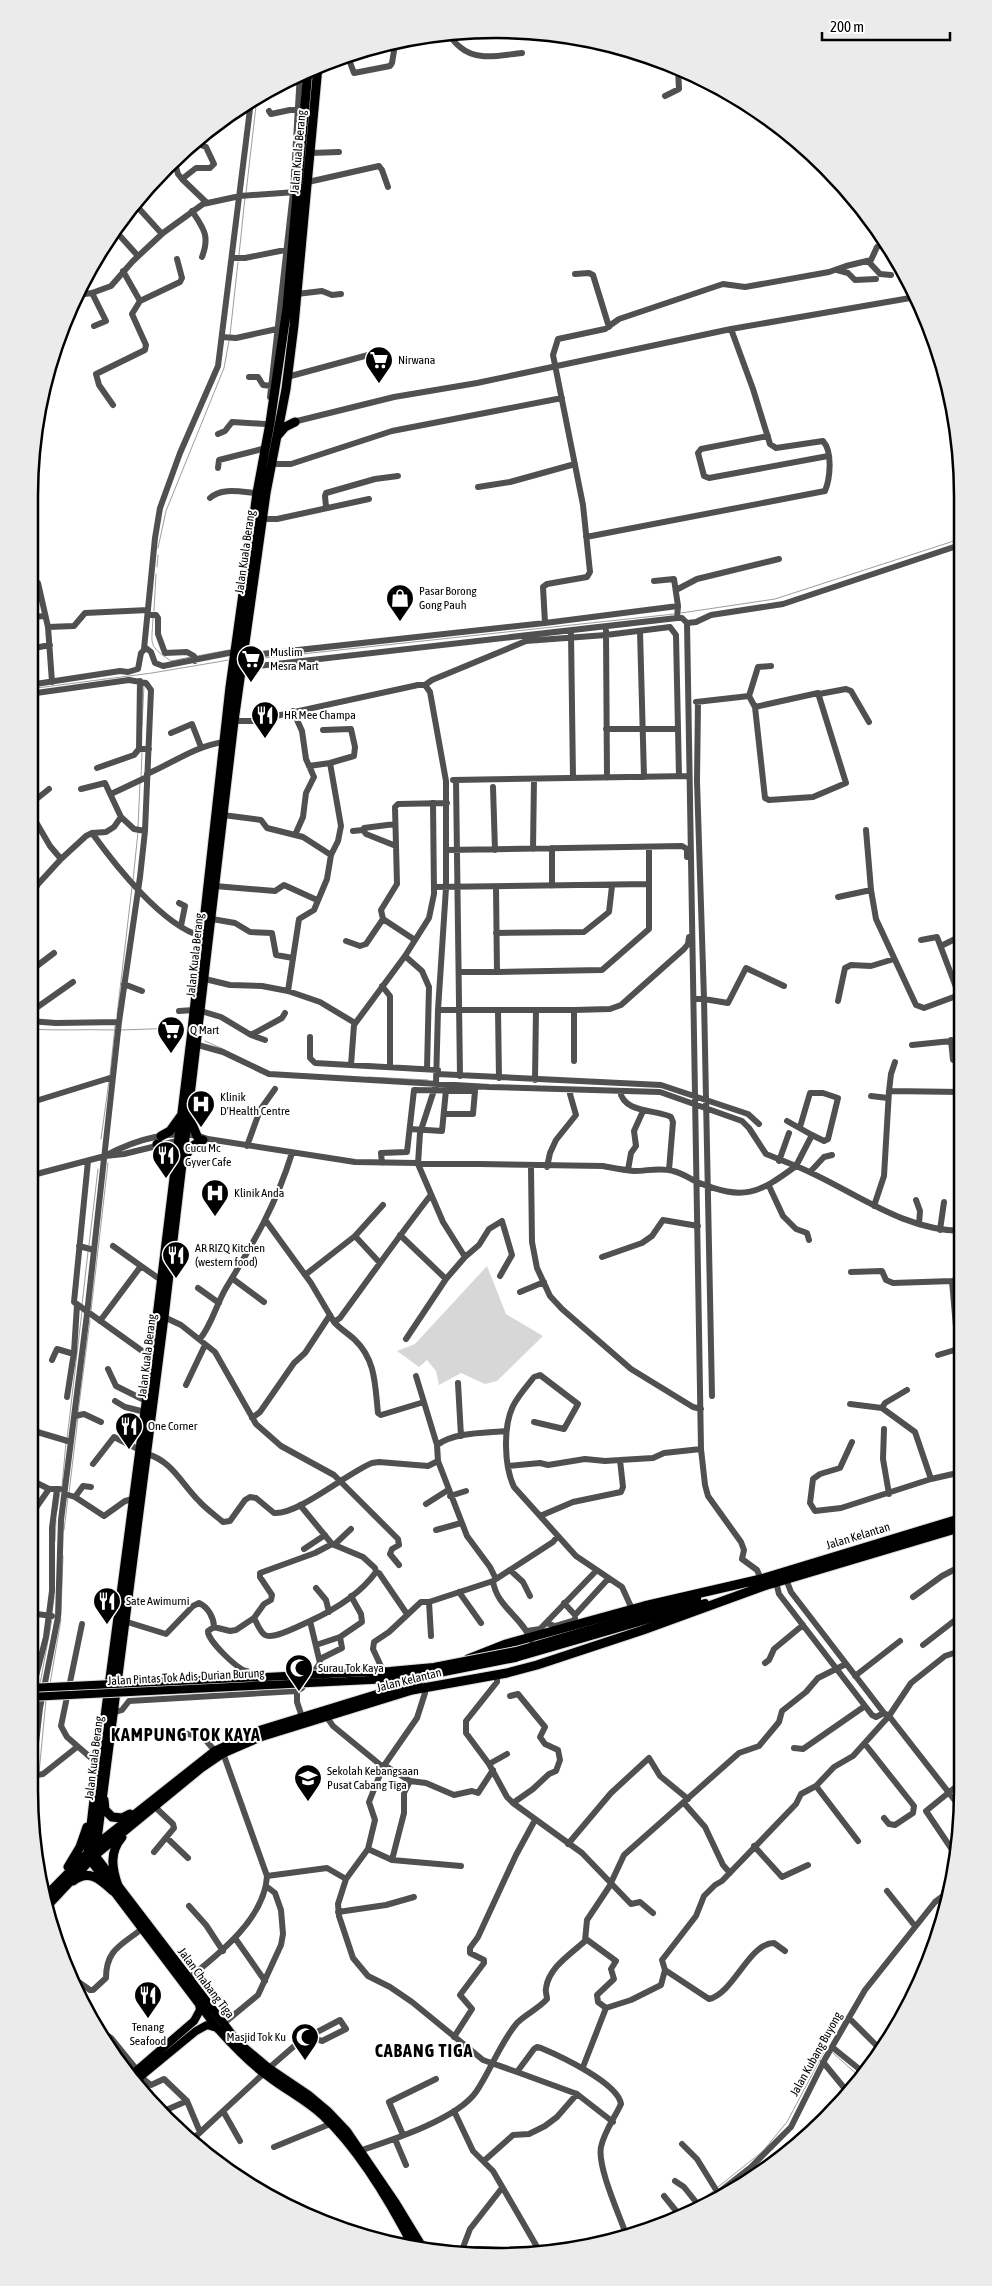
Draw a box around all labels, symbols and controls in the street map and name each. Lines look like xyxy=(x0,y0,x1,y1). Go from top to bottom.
scale bar xyxy=(822,10,950,42)
text: 200 m xyxy=(830,18,864,35)
street label: Jalan Kuala Berang xyxy=(287,109,309,195)
supermarket icon: Nirwana xyxy=(364,345,394,384)
place label: Nirwana xyxy=(398,353,435,367)
street label: Jalan Kuala Berang xyxy=(232,509,258,595)
shop icon: Pasar Borong Gong Pauh xyxy=(385,583,415,622)
place label: Pasar Borong Gong Pauh xyxy=(419,584,478,612)
supermarket icon: Muslim Mesra Mart xyxy=(236,644,266,683)
place label: Muslim Mesra Mart xyxy=(270,645,319,673)
restaurant icon: HR Mee Champa xyxy=(250,700,280,739)
place label: HR Mee Champa xyxy=(284,708,356,722)
street label: Jalan Kuala Berang xyxy=(184,912,206,998)
supermarket icon: Q Mart xyxy=(156,1015,186,1054)
place label: Q Mart xyxy=(190,1023,220,1037)
hospital icon: Klinik D'Health Centre xyxy=(186,1089,216,1128)
place label: Klinik D'Health Centre xyxy=(220,1090,290,1118)
restaurant icon: Cucu Mc Gyver Cafe xyxy=(151,1140,181,1179)
place label: Cucu Mc Gyver Cafe xyxy=(185,1141,232,1169)
hospital icon: Klinik Anda xyxy=(200,1178,230,1217)
place label: Klinik Anda xyxy=(234,1186,284,1200)
restaurant icon: AR RIZQ Kitchen (western food) xyxy=(161,1240,191,1279)
place label: AR RIZQ Kitchen (western food) xyxy=(195,1241,265,1269)
street label: Jalan Kuala Berang xyxy=(135,1313,159,1399)
restaurant icon: One Corner xyxy=(114,1411,144,1450)
place label: One Corner xyxy=(148,1419,198,1433)
street label: Jalan Kelantan xyxy=(824,1520,892,1552)
restaurant icon: Sate Awimurni xyxy=(92,1586,122,1625)
place label: Sate Awimurni xyxy=(126,1594,189,1608)
mosque icon: Surau Tok Kaya xyxy=(284,1653,314,1692)
place label: Surau Tok Kaya xyxy=(318,1661,384,1675)
street label: Jalan Kelantan xyxy=(375,1665,443,1695)
street label: Jalan Pintas Tok Adis-Durian Burung xyxy=(107,1666,266,1688)
street label: Jalan Kuala Berang xyxy=(82,1715,106,1801)
district label: KAMPUNG TOK KAYA xyxy=(111,1724,261,1745)
school or university icon: Sekolah Kebangsaan Pusat Cabang Tiga xyxy=(293,1763,323,1802)
place label: Sekolah Kebangsaan Pusat Cabang Tiga xyxy=(327,1764,419,1792)
street label: Jalan Chabang Tiga xyxy=(175,1945,237,2021)
restaurant icon: Tenang Seafood xyxy=(133,1980,163,2019)
street label: Jalan Kubang Buyong xyxy=(787,2009,845,2099)
place label: Tenang Seafood xyxy=(130,2020,166,2048)
mosque icon: Masjid Tok Ku xyxy=(290,2022,320,2061)
place label: Masjid Tok Ku xyxy=(227,2030,286,2044)
district label: CABANG TIGA xyxy=(375,2040,473,2061)

